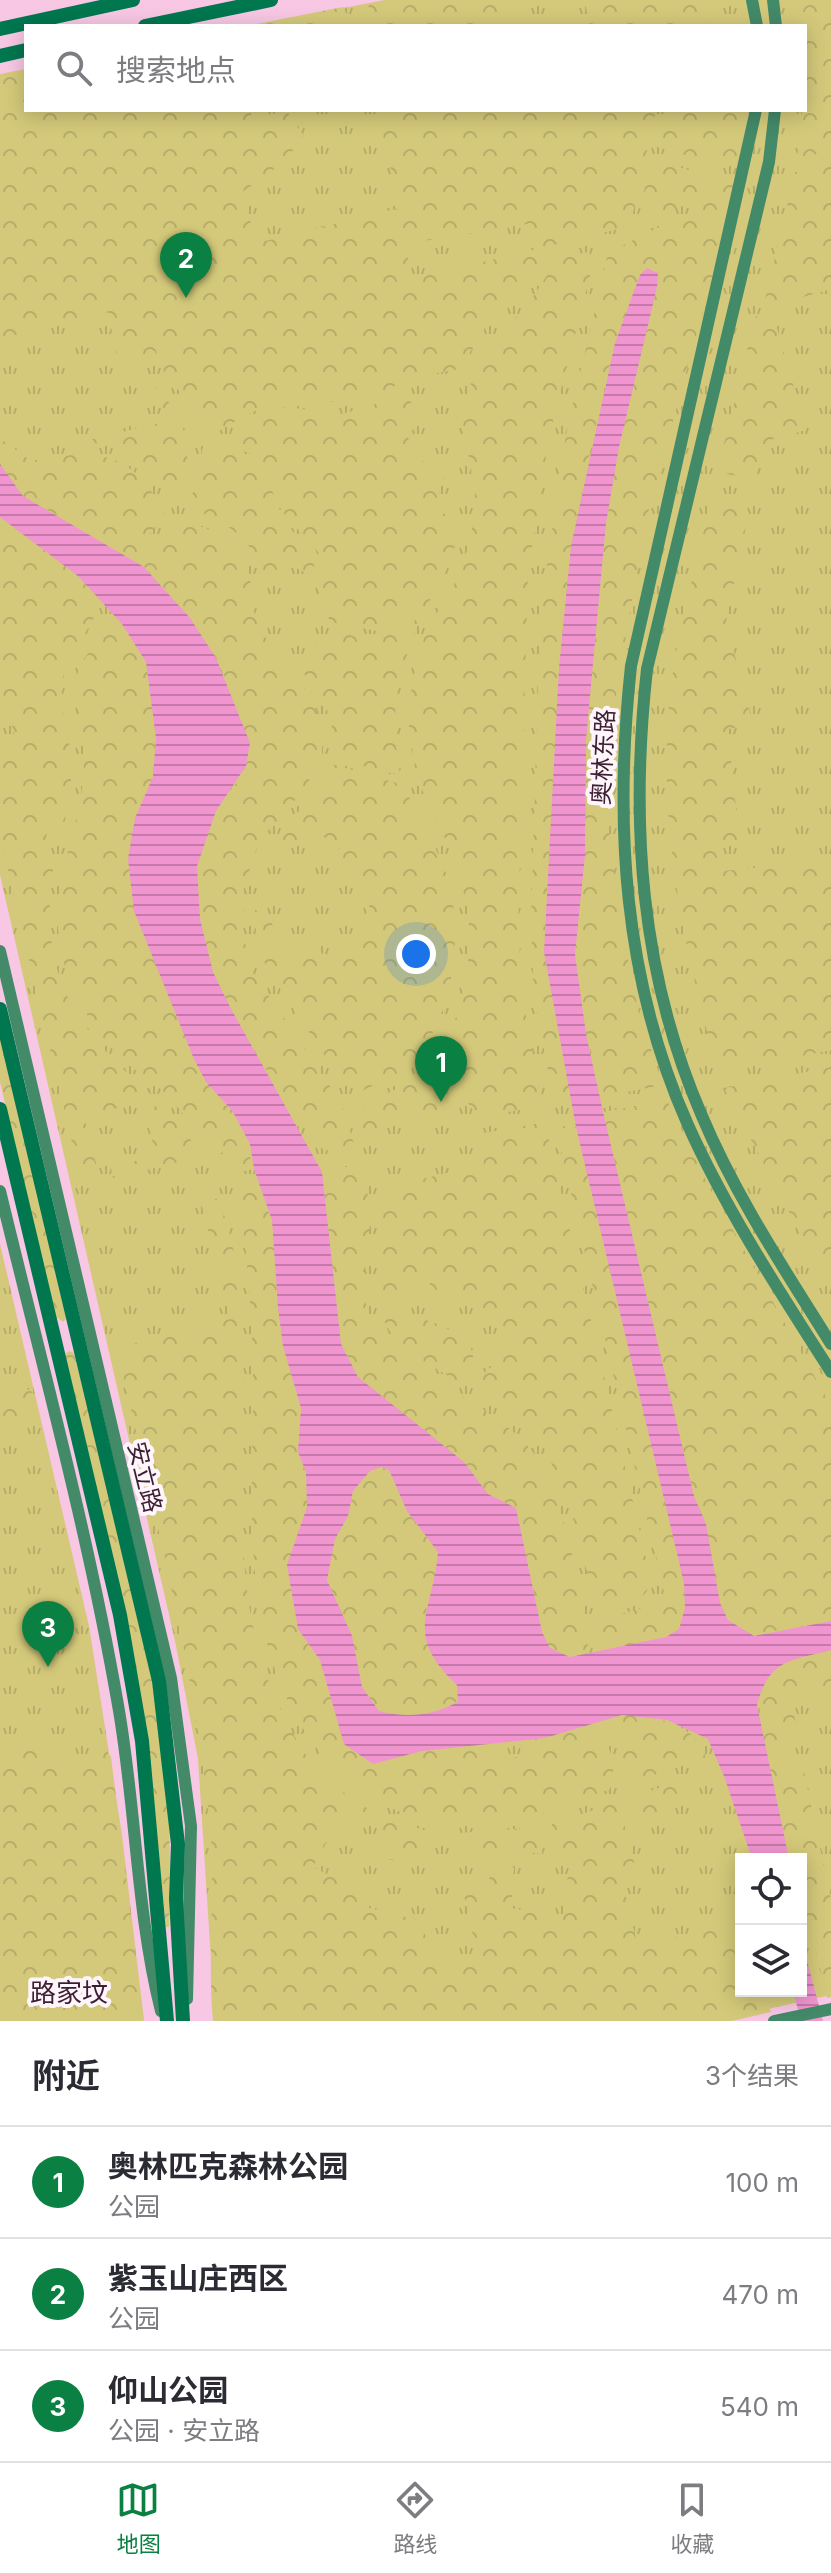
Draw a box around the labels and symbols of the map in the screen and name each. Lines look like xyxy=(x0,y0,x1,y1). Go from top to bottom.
pin: 2 xyxy=(160,232,212,298)
street label: 奥林东路 xyxy=(586,708,620,806)
your location xyxy=(396,934,436,974)
pin: 1 xyxy=(415,1036,467,1102)
street label: 安立路 xyxy=(122,1439,168,1515)
pin: 3 xyxy=(22,1601,74,1667)
district label: 路家坟 xyxy=(30,1977,108,2008)

